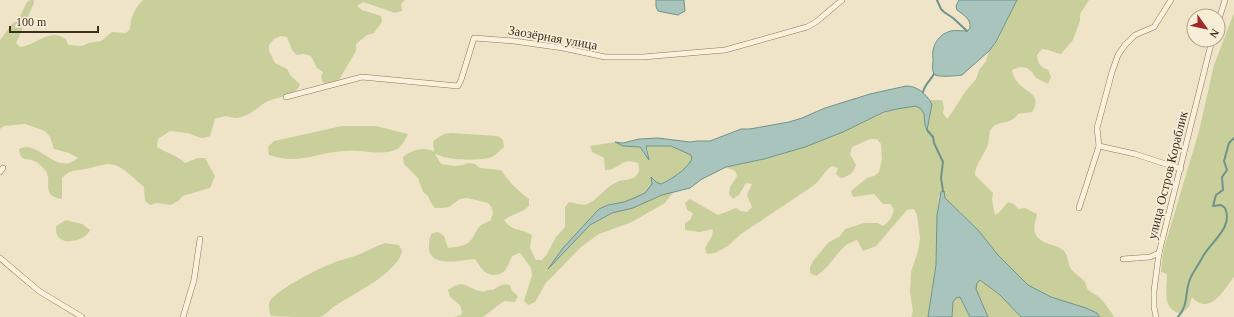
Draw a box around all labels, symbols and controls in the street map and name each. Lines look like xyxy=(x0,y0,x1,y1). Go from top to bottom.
scale bar xyxy=(10,8,98,34)
north arrow xyxy=(1186,8,1226,48)
text: 100 m xyxy=(16,15,47,29)
street label: Заозёрная улица xyxy=(507,22,599,53)
text: N xyxy=(1207,27,1222,40)
street label: улица Остров Кораблик xyxy=(1144,109,1191,241)

